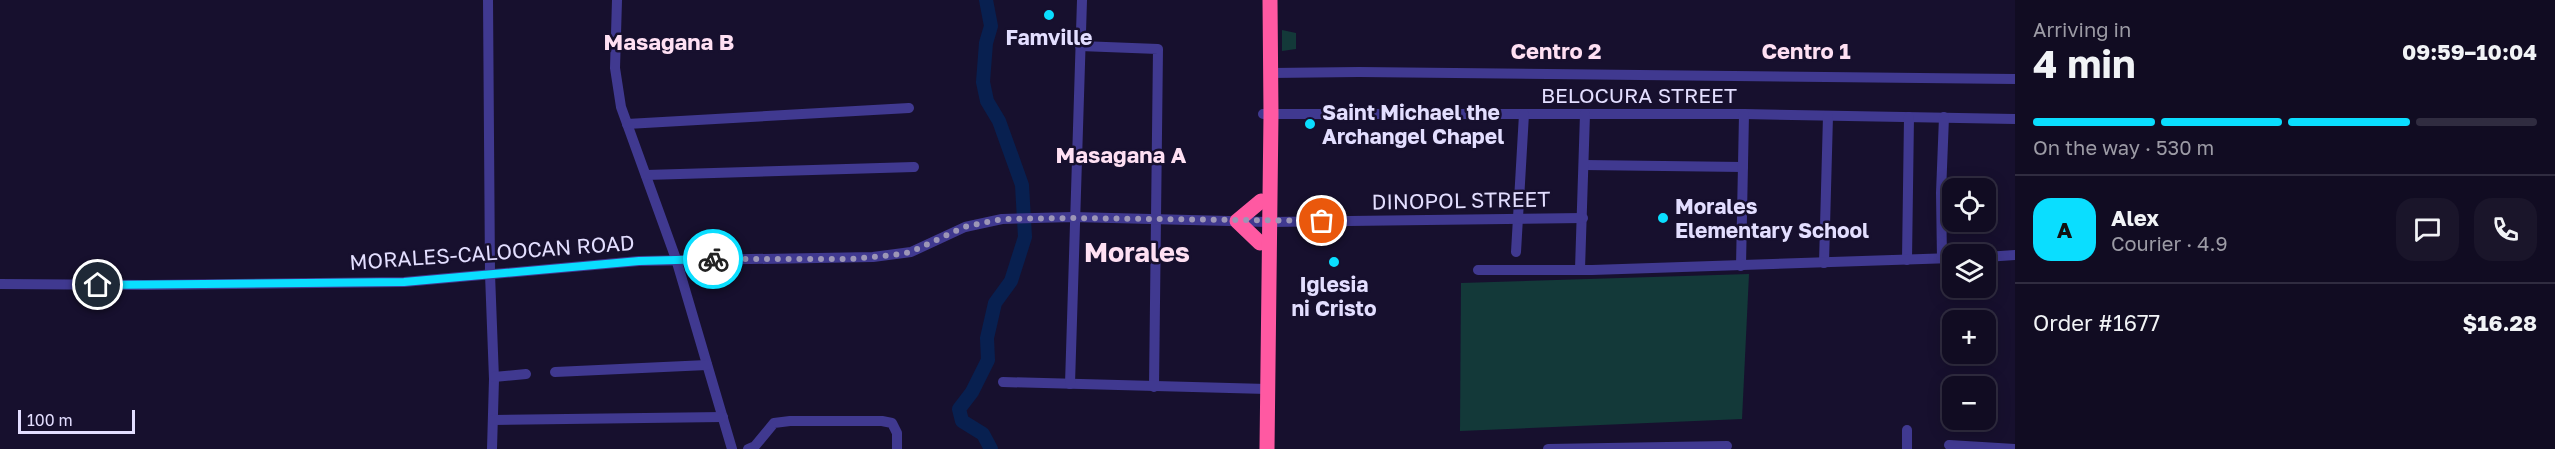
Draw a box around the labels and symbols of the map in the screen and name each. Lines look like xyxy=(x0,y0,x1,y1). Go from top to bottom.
marker: Famville xyxy=(1042,8,1056,22)
place label: Famville xyxy=(1005,24,1093,50)
district label: Masagana B xyxy=(604,28,734,55)
district label: Centro 2 xyxy=(1510,37,1602,64)
district label: Centro 1 xyxy=(1762,37,1851,64)
street label: BELOCURA STREET xyxy=(1541,82,1737,108)
place label: Saint Michael the Archangel Chapel xyxy=(1322,99,1504,149)
marker: Saint Michael the Archangel Chapel xyxy=(1303,117,1317,131)
district label: Masagana A xyxy=(1056,141,1187,168)
street label: DINOPOL STREET xyxy=(1371,185,1551,215)
place label: Morales Elementary School xyxy=(1675,193,1869,243)
pin xyxy=(1296,195,1347,246)
marker: Morales Elementary School xyxy=(1656,211,1670,225)
street label: MORALES-CALOOCAN ROAD xyxy=(349,229,635,275)
courier xyxy=(683,229,743,289)
district label: Morales xyxy=(1084,236,1190,268)
marker: Iglesia ni Cristo xyxy=(1327,255,1341,269)
pin xyxy=(72,259,123,310)
place label: Iglesia ni Cristo xyxy=(1291,271,1377,321)
scale bar xyxy=(18,407,135,434)

